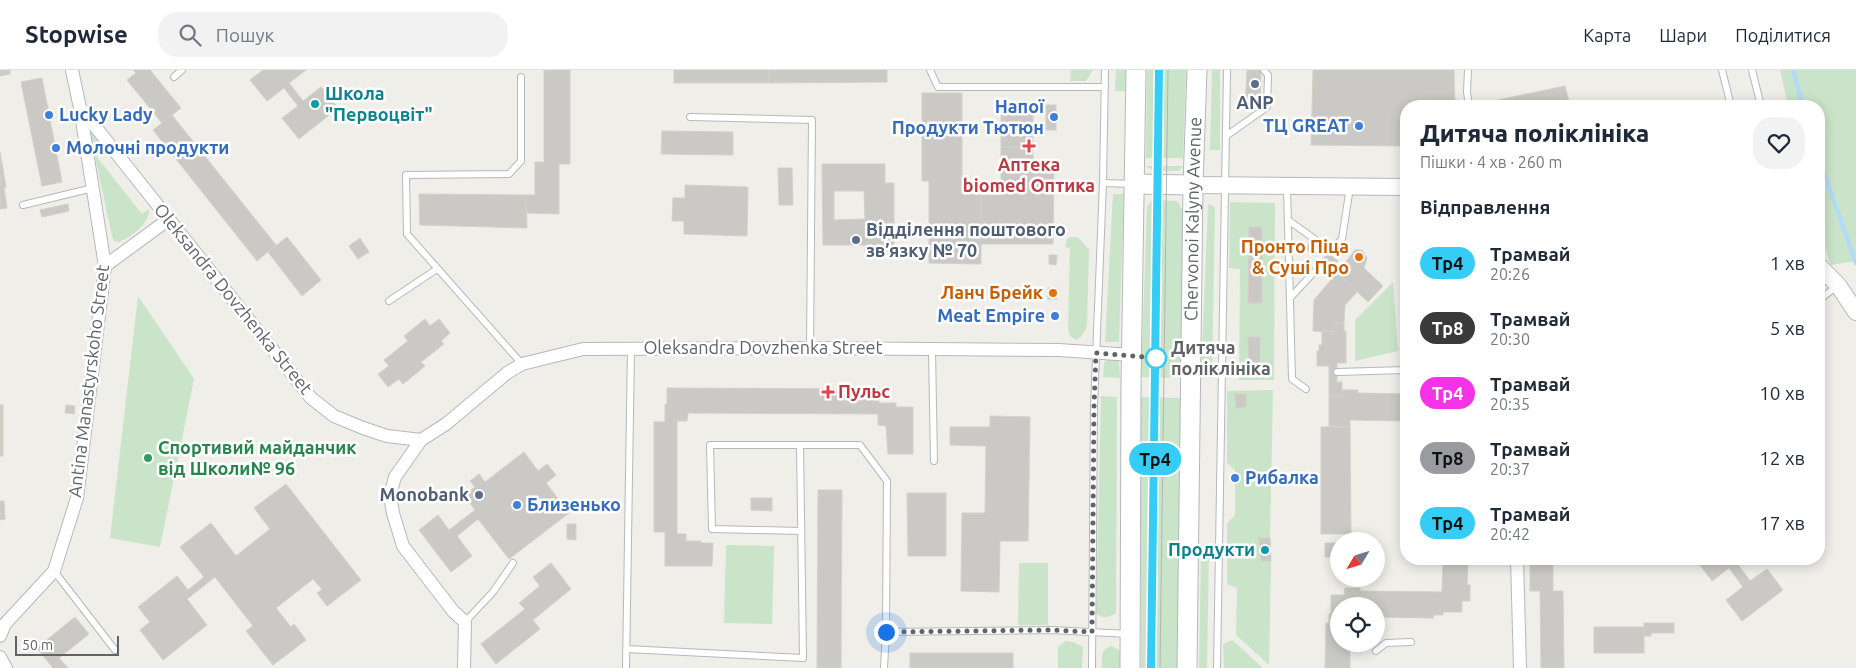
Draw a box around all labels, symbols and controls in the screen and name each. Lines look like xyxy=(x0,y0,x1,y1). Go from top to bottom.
search box xyxy=(158,12,508,57)
text: Stopwise xyxy=(25,21,128,48)
icon: search xyxy=(176,21,204,49)
text: Пошук xyxy=(216,24,274,46)
text: Карта xyxy=(1583,25,1631,45)
text: Шари xyxy=(1659,25,1707,45)
text: Поділитися xyxy=(1735,25,1831,45)
marker: ANP xyxy=(1249,78,1261,90)
place label: Школа "Первоцвіт" xyxy=(325,83,432,124)
place label: ANP xyxy=(1236,92,1274,112)
place label: Напої Продукти Тютюн xyxy=(892,96,1045,137)
marker: Школа "Первоцвіт" xyxy=(309,98,321,110)
place label: Lucky Lady xyxy=(59,104,153,124)
marker: Lucky Lady xyxy=(43,109,55,121)
marker: Напої Продукти Тютюн xyxy=(1048,111,1060,123)
place label: ТЦ GREAT xyxy=(1263,115,1349,135)
street label: Chervonoi Kalyny Avenue xyxy=(1180,117,1204,321)
button: heart xyxy=(1753,117,1805,169)
marker: ТЦ GREAT xyxy=(1353,120,1365,132)
text: Дитяча поліклініка xyxy=(1420,120,1649,147)
place label: Молочні продукти xyxy=(66,137,229,157)
marker: Аптека biomed Оптика xyxy=(1023,140,1035,152)
marker: Молочні продукти xyxy=(50,142,62,154)
text: Пішки · 4 хв · 260 m xyxy=(1420,153,1562,171)
place label: Аптека biomed Оптика xyxy=(963,154,1095,195)
text: Відправлення xyxy=(1420,196,1550,218)
street label: Oleksandra Dovzhenka Street xyxy=(151,199,317,398)
place label: Відділення поштового зв’язку № 70 xyxy=(866,219,1066,260)
marker: Відділення поштового зв’язку № 70 xyxy=(850,234,862,246)
place label: Пронто Піца & Суші Про xyxy=(1241,236,1349,277)
text: Трамвай xyxy=(1490,243,1570,265)
marker: Пронто Піца & Суші Про xyxy=(1353,251,1365,263)
text: 1 хв xyxy=(1770,252,1805,274)
text: Тр4 xyxy=(1432,253,1463,273)
street label: Antina Manastyrskoho Street xyxy=(64,263,112,498)
text: 20:26 xyxy=(1490,265,1530,283)
place label: Ланч Брейк xyxy=(941,282,1044,302)
marker: Ланч Брейк xyxy=(1047,287,1059,299)
place label: Meat Empire xyxy=(937,305,1045,325)
text: Трамвай xyxy=(1490,308,1570,330)
marker: Meat Empire xyxy=(1049,310,1061,322)
text: 5 хв xyxy=(1770,317,1805,339)
text: Тр8 xyxy=(1432,318,1463,338)
text: 20:30 xyxy=(1490,330,1530,348)
street label: Oleksandra Dovzhenka Street xyxy=(643,337,883,357)
place label: Дитяча поліклініка xyxy=(1171,337,1271,378)
marker: Дитяча поліклініка xyxy=(1145,347,1167,369)
text: Трамвай xyxy=(1490,373,1570,395)
place label: Пульс xyxy=(838,381,890,401)
text: 10 хв xyxy=(1759,382,1805,404)
text: Тр4 xyxy=(1432,383,1463,403)
marker: Пульс xyxy=(822,386,834,398)
text: 20:35 xyxy=(1490,395,1530,413)
place label: Спортивий майданчик від Школи№ 96 xyxy=(158,437,357,478)
text: Трамвай xyxy=(1490,438,1570,460)
line badge: Тр4 xyxy=(1126,443,1184,475)
text: 12 хв xyxy=(1759,447,1805,469)
text: Тр8 xyxy=(1432,448,1463,468)
text: Тр4 xyxy=(1139,449,1171,469)
marker: Спортивий майданчик від Школи№ 96 xyxy=(142,452,154,464)
text: 20:37 xyxy=(1490,460,1530,478)
place label: Рибалка xyxy=(1245,467,1319,487)
marker: Рибалка xyxy=(1229,472,1241,484)
place label: Monobank xyxy=(380,484,469,504)
marker: Monobank xyxy=(473,489,485,501)
place label: Близенько xyxy=(527,494,621,514)
marker: Близенько xyxy=(511,499,523,511)
text: Трамвай xyxy=(1490,503,1570,525)
text: 17 хв xyxy=(1759,512,1805,534)
text: Тр4 xyxy=(1432,513,1463,533)
text: 20:42 xyxy=(1490,525,1530,543)
north arrow xyxy=(1330,532,1385,588)
map controls xyxy=(1330,532,1385,652)
place label: Продукти xyxy=(1168,539,1255,559)
marker: Продукти xyxy=(1259,544,1271,556)
button: locate xyxy=(1330,597,1385,652)
your location xyxy=(874,620,899,645)
scale bar xyxy=(15,633,119,656)
text: 50 m xyxy=(22,637,53,653)

